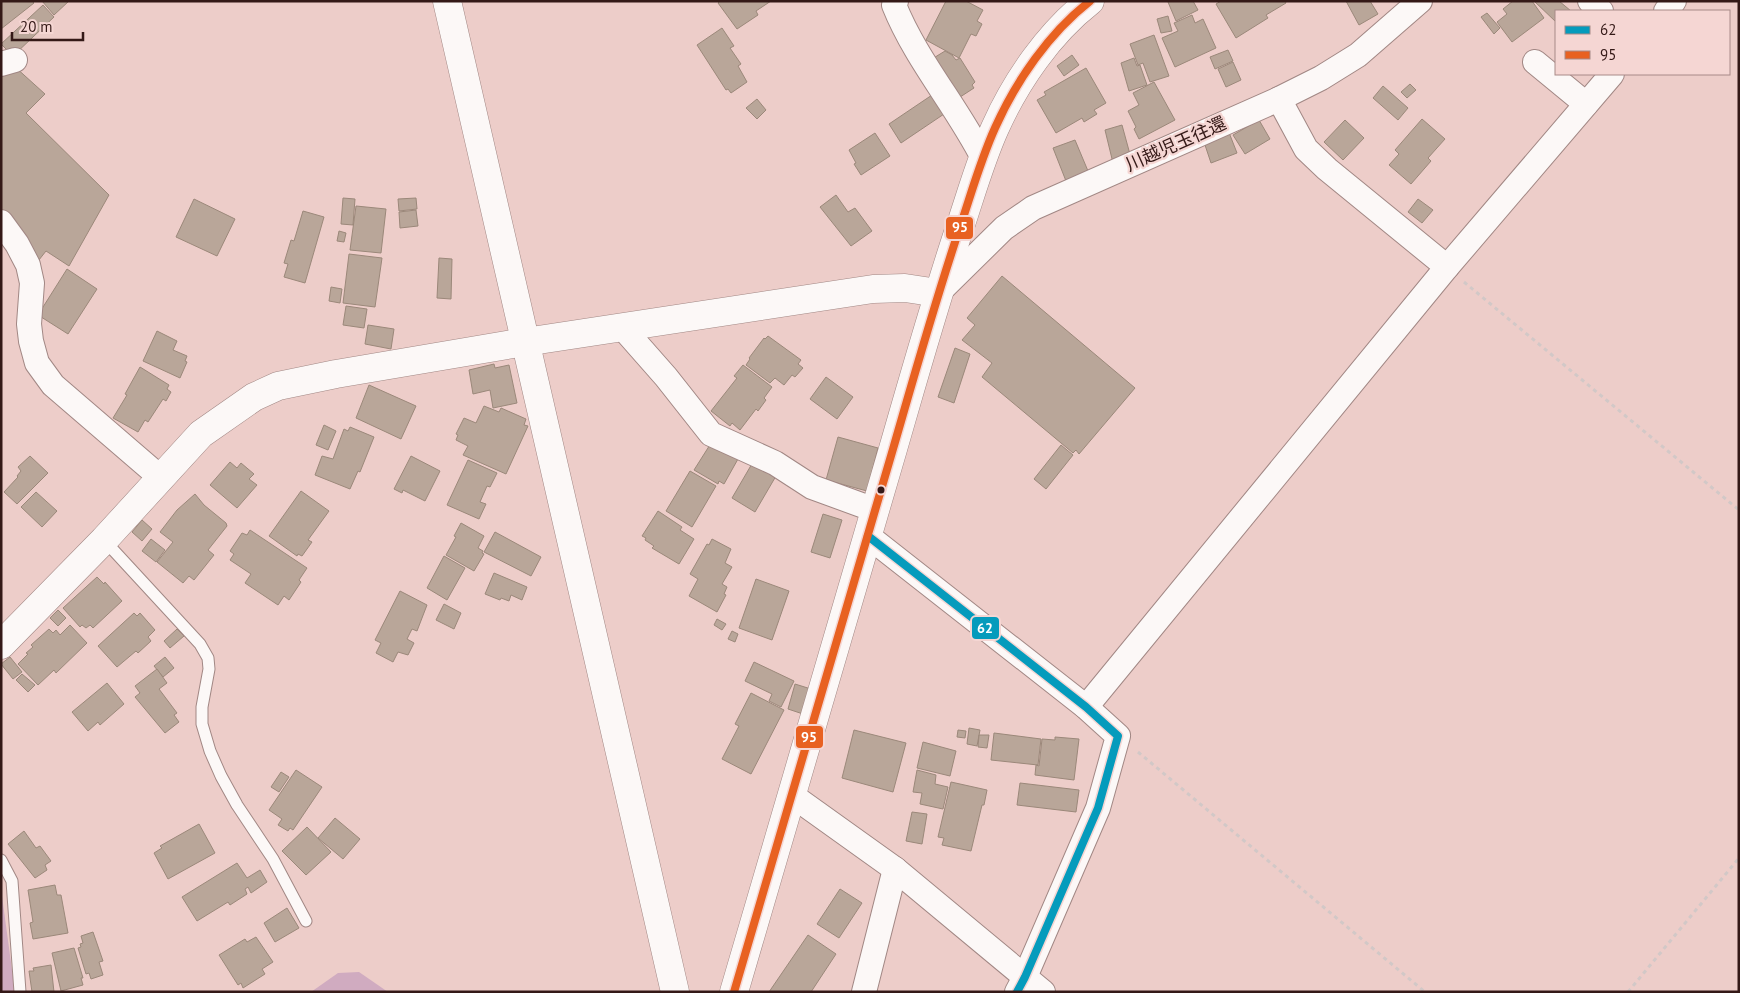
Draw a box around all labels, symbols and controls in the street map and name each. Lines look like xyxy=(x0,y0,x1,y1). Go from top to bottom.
scale bar xyxy=(12,10,84,42)
legend xyxy=(1555,10,1730,75)
text: 20 m xyxy=(20,17,53,36)
text: 62 xyxy=(1600,20,1616,39)
text: 95 xyxy=(1600,45,1616,64)
street label: 川越児玉往還 xyxy=(1122,111,1230,176)
line badge: 95 xyxy=(945,216,974,240)
text: 95 xyxy=(952,218,968,236)
unlabelled marker xyxy=(876,485,886,495)
line badge: 62 xyxy=(971,616,1000,640)
text: 62 xyxy=(977,619,993,637)
line badge: 95 xyxy=(795,725,824,749)
text: 95 xyxy=(801,728,817,746)

